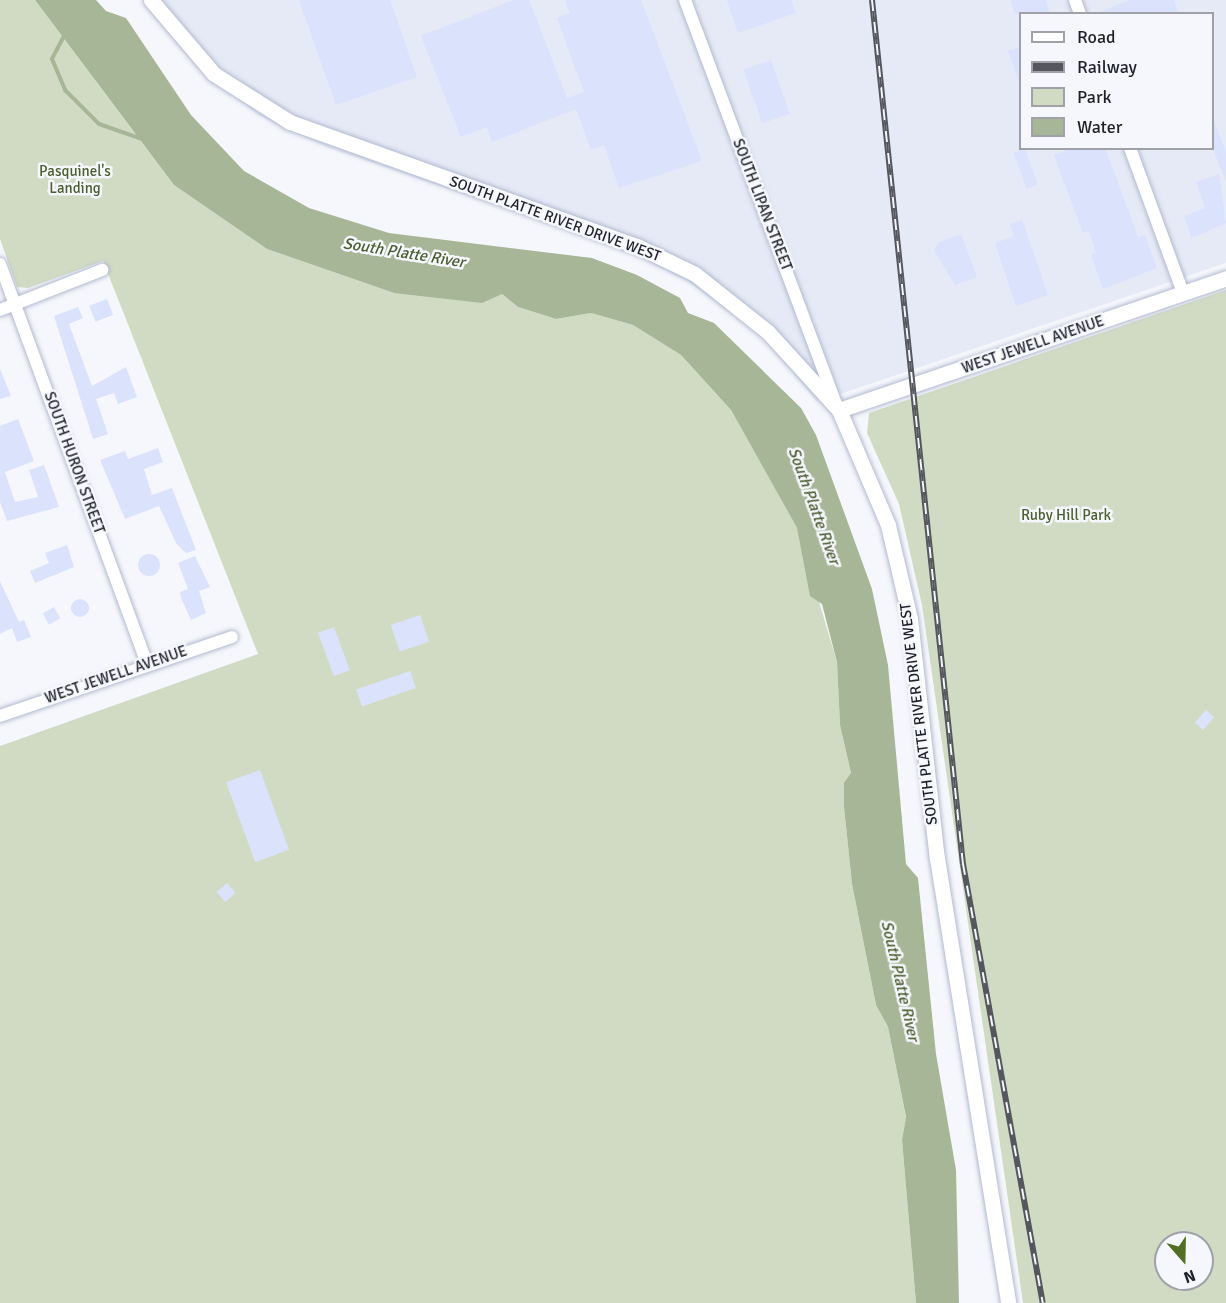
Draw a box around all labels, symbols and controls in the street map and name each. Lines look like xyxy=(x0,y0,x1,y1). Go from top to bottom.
legend xyxy=(1019,12,1214,150)
text: Road xyxy=(1077,26,1116,48)
text: Railway xyxy=(1077,56,1137,78)
text: Park xyxy=(1077,86,1112,108)
text: Water xyxy=(1077,116,1122,138)
street label: SOUTH LIPAN STREET xyxy=(729,136,795,274)
park label: Pasquinel's Landing xyxy=(39,162,111,197)
street label: SOUTH PLATTE RIVER DRIVE WEST xyxy=(447,172,663,266)
water label: South Platte River xyxy=(342,234,466,272)
street label: WEST JEWELL AVENUE xyxy=(960,312,1106,378)
street label: SOUTH HURON STREET xyxy=(40,389,108,537)
water label: South Platte River xyxy=(784,445,844,567)
park label: Ruby Hill Park xyxy=(1021,507,1111,525)
street label: SOUTH PLATTE RIVER DRIVE WEST xyxy=(896,602,942,826)
street label: WEST JEWELL AVENUE xyxy=(43,642,189,708)
water label: South Platte River xyxy=(877,919,923,1043)
north arrow xyxy=(1154,1231,1214,1291)
text: N xyxy=(1181,1265,1198,1287)

